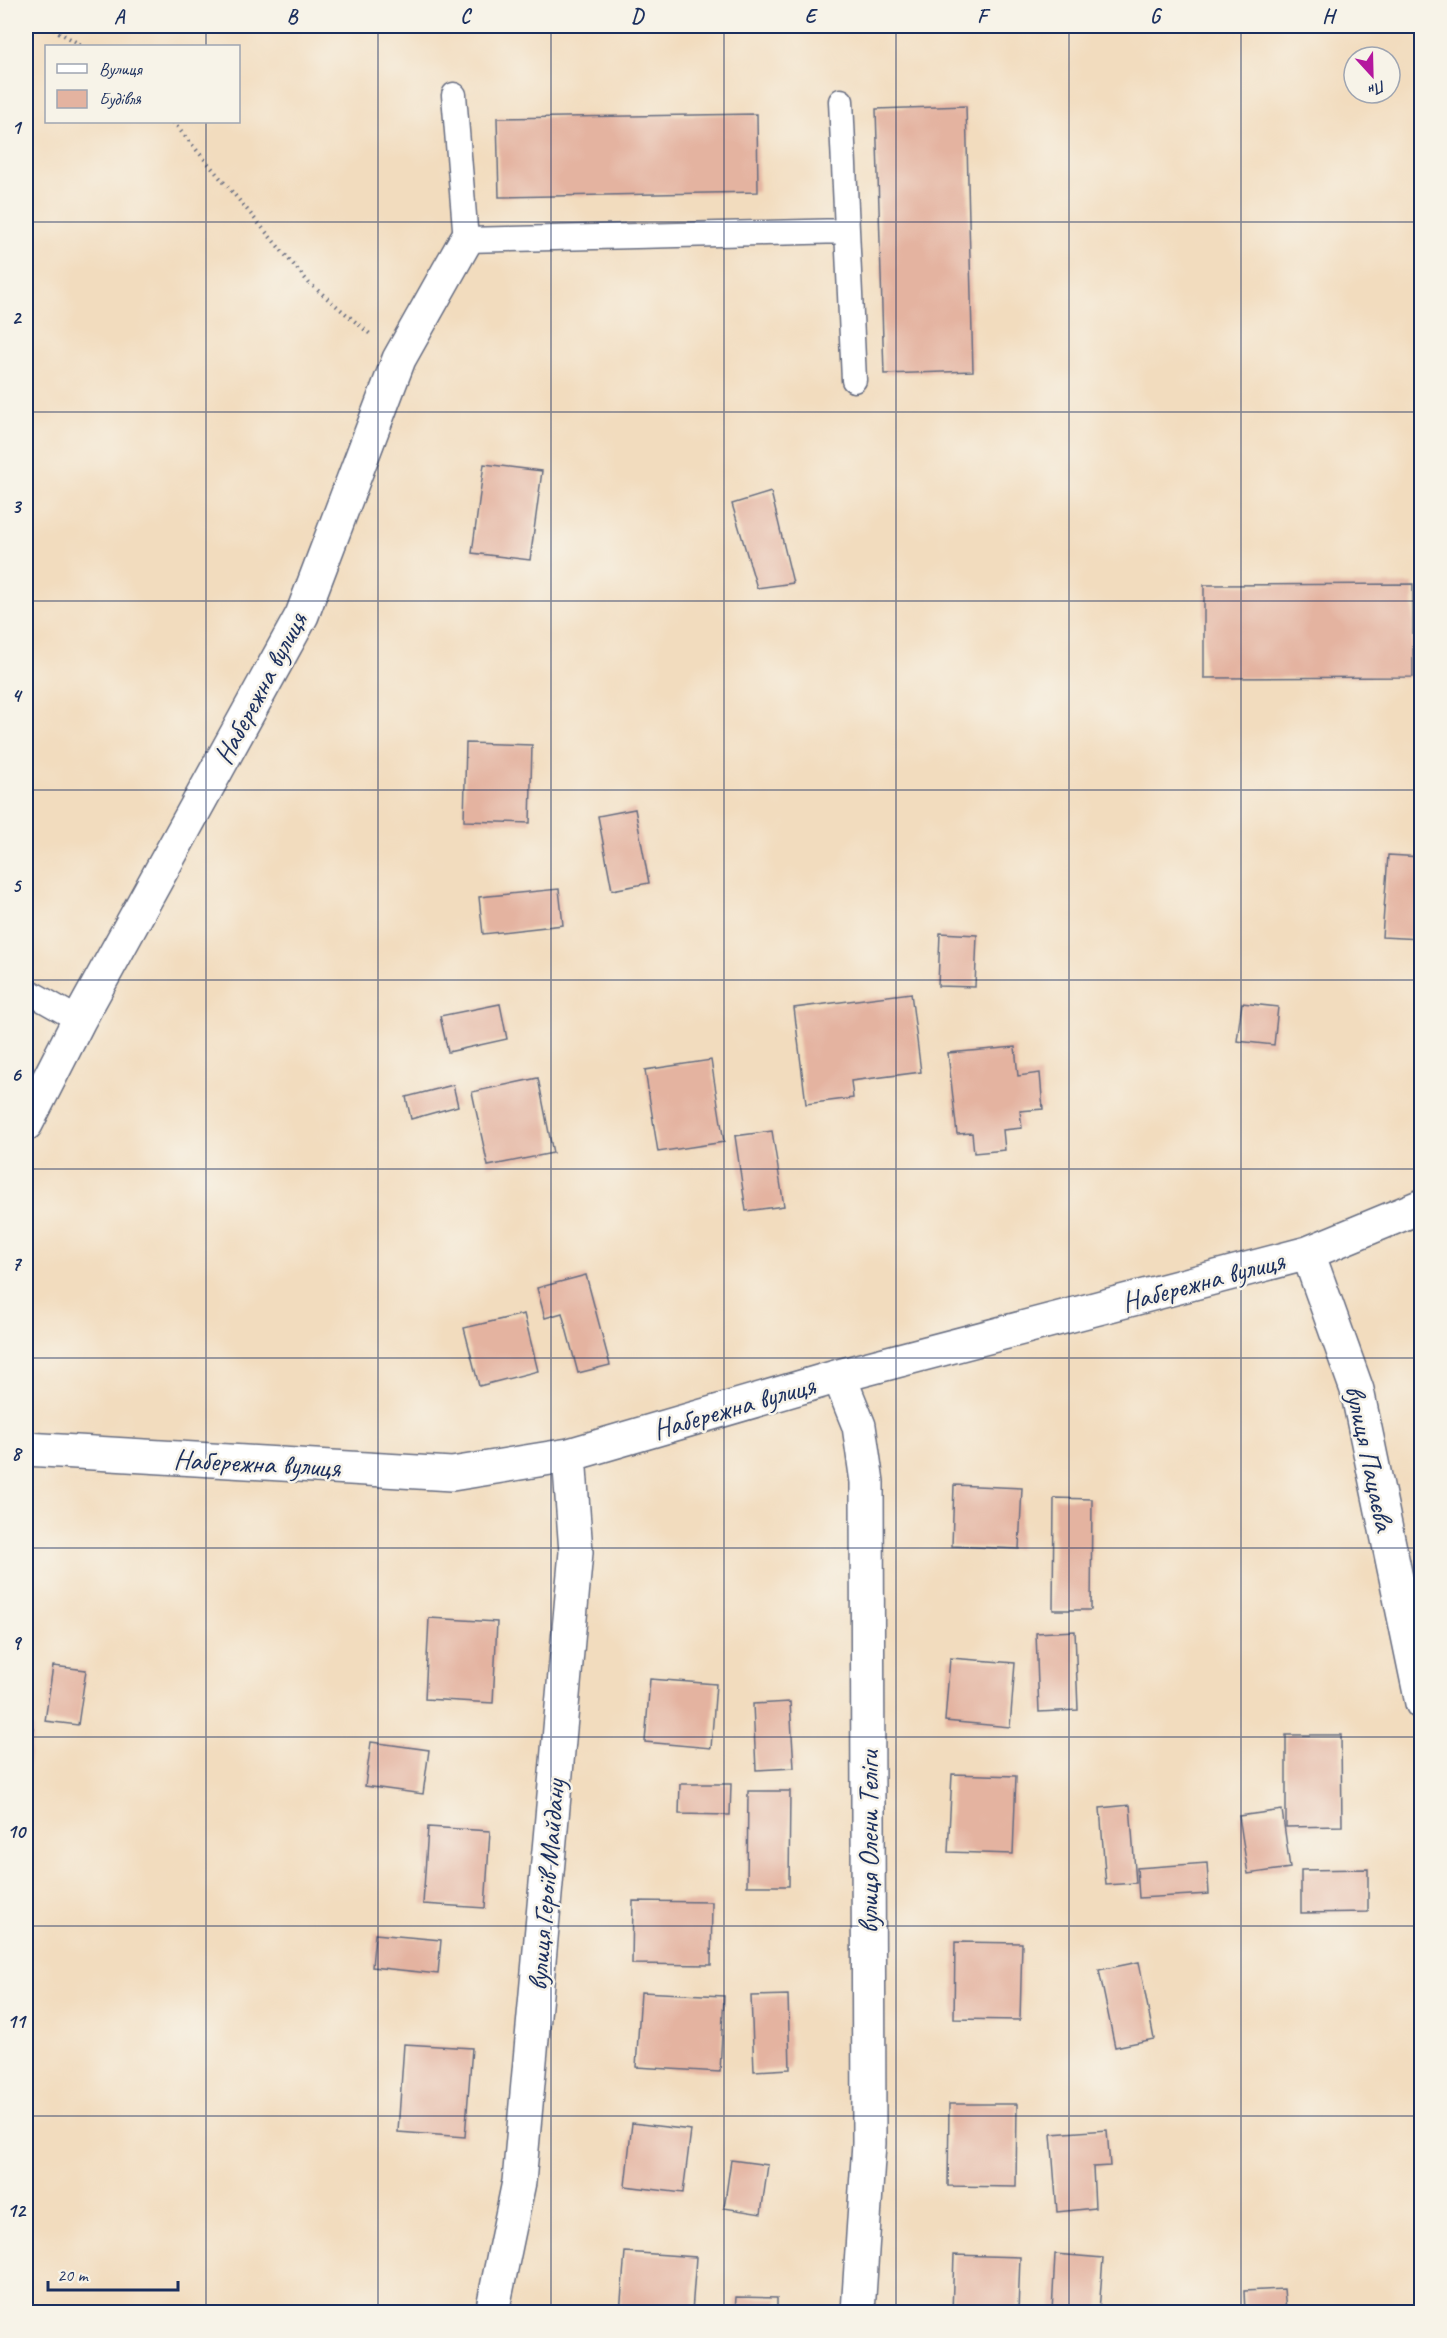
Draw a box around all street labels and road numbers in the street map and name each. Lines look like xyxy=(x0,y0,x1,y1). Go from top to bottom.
street label: Набережна вулиця xyxy=(205,605,315,770)
street label: Набережна вулиця xyxy=(1118,1242,1289,1320)
street label: Набережна вулиця xyxy=(649,1367,820,1447)
street label: вулиця Пацаєва xyxy=(1337,1382,1403,1536)
street label: Набережна вулиця xyxy=(173,1441,342,1485)
street label: вулиця Олени Теліги xyxy=(851,1749,886,1933)
street label: вулиця Героїв Майдану xyxy=(519,1776,573,1992)

